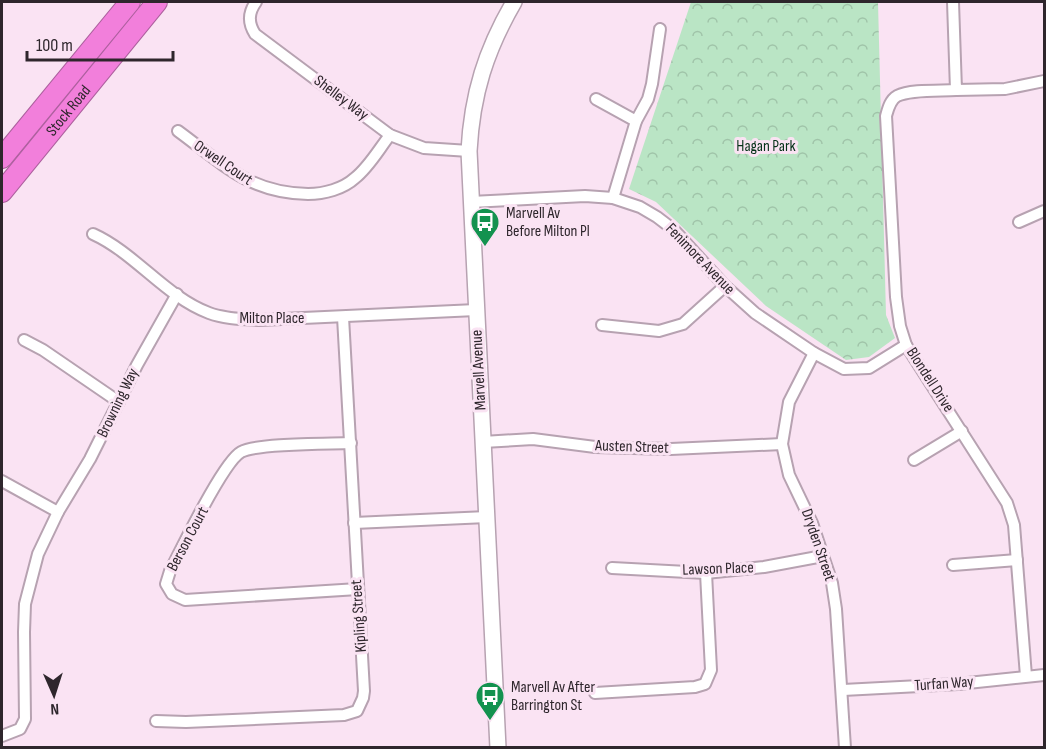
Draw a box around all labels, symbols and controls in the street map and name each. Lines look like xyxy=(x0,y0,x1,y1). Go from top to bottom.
scale bar xyxy=(27,24,172,62)
text: 100 m xyxy=(36,35,73,56)
street label: Shelley Way xyxy=(310,71,372,125)
street label: Stock Road xyxy=(42,81,95,140)
street label: Orwell Court xyxy=(190,136,256,190)
park label: Hagan Park xyxy=(736,137,796,156)
place label: Marvell Av Before Milton Pl xyxy=(506,204,590,241)
bus stop icon: Marvell Av Before Milton Pl xyxy=(469,206,501,248)
street label: Fenimore Avenue xyxy=(661,220,739,298)
street label: Milton Place xyxy=(240,309,304,328)
street label: Marvell Avenue xyxy=(467,329,491,411)
street label: Blondell Drive xyxy=(902,344,958,416)
street label: Browning Way xyxy=(93,365,143,441)
street label: Austen Street xyxy=(594,436,669,458)
street label: Berson Court xyxy=(163,503,213,574)
street label: Dryden Street xyxy=(797,506,839,584)
street label: Lawson Place xyxy=(682,558,754,580)
street label: Kipling Street xyxy=(347,579,371,653)
north arrow xyxy=(24,665,84,725)
street label: Turfan Way xyxy=(914,672,974,696)
place label: Marvell Av After Barrington St xyxy=(511,678,595,715)
bus stop icon: Marvell Av After Barrington St xyxy=(474,680,506,722)
text: N xyxy=(50,699,59,718)

